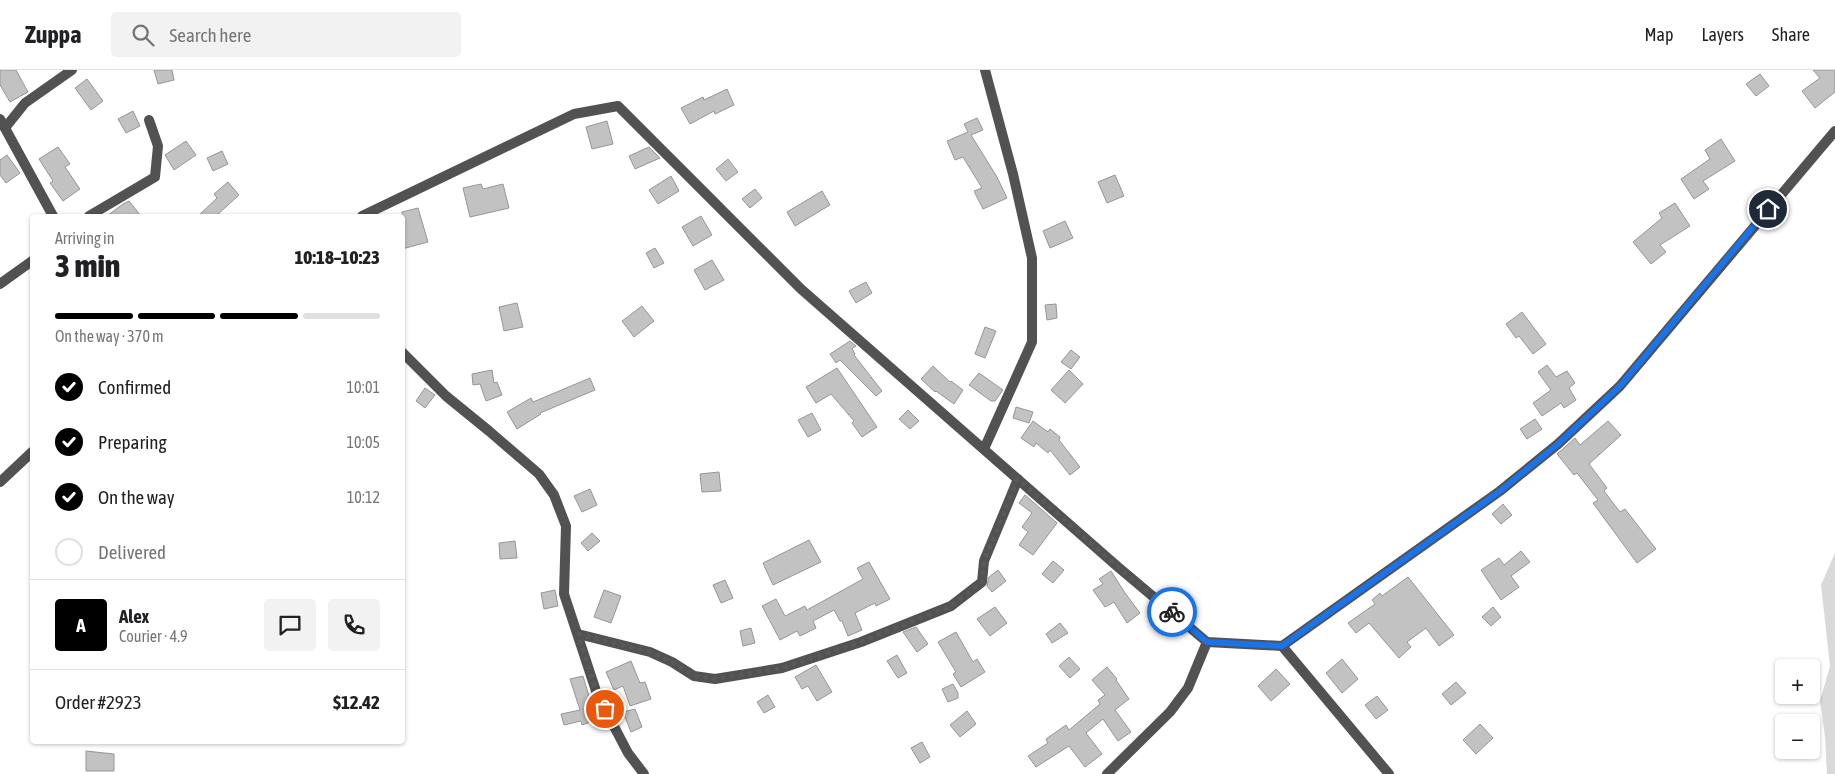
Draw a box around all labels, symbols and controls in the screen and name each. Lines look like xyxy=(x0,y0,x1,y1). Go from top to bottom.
search box xyxy=(111,12,461,57)
text: Zuppa xyxy=(25,21,81,48)
icon: search xyxy=(129,21,157,49)
text: Search here xyxy=(169,24,251,46)
text: Map xyxy=(1644,24,1673,45)
text: Layers xyxy=(1701,24,1744,45)
text: Share xyxy=(1772,24,1810,45)
pin xyxy=(1747,188,1789,230)
icon: home xyxy=(1754,195,1782,223)
text: Arriving in xyxy=(55,229,115,247)
text: 10:18–10:23 xyxy=(294,246,380,268)
text: 3 min xyxy=(55,247,120,284)
text: On the way · 370 m xyxy=(55,327,164,345)
icon: check xyxy=(55,373,83,401)
text: Confirmed xyxy=(98,376,171,398)
text: 10:01 xyxy=(346,378,380,396)
icon: check xyxy=(55,428,83,456)
text: Preparing xyxy=(98,431,167,453)
text: 10:05 xyxy=(346,433,380,451)
icon: check xyxy=(55,483,83,511)
text: On the way xyxy=(98,486,175,508)
text: 10:12 xyxy=(347,488,380,506)
text: Delivered xyxy=(98,541,166,563)
courier xyxy=(1147,587,1197,637)
icon: bike xyxy=(1158,598,1186,626)
button: chat xyxy=(264,599,316,651)
button: phone xyxy=(328,599,380,651)
text: Alex xyxy=(119,605,149,627)
text: A xyxy=(76,614,86,636)
text: Courier · 4.9 xyxy=(119,627,188,645)
map controls xyxy=(1775,659,1820,759)
button: + xyxy=(1775,659,1820,704)
pin xyxy=(584,688,626,730)
text: Order #2923 xyxy=(55,691,142,713)
text: $12.42 xyxy=(333,691,380,713)
icon: bag xyxy=(591,695,619,723)
button: − xyxy=(1775,714,1820,759)

